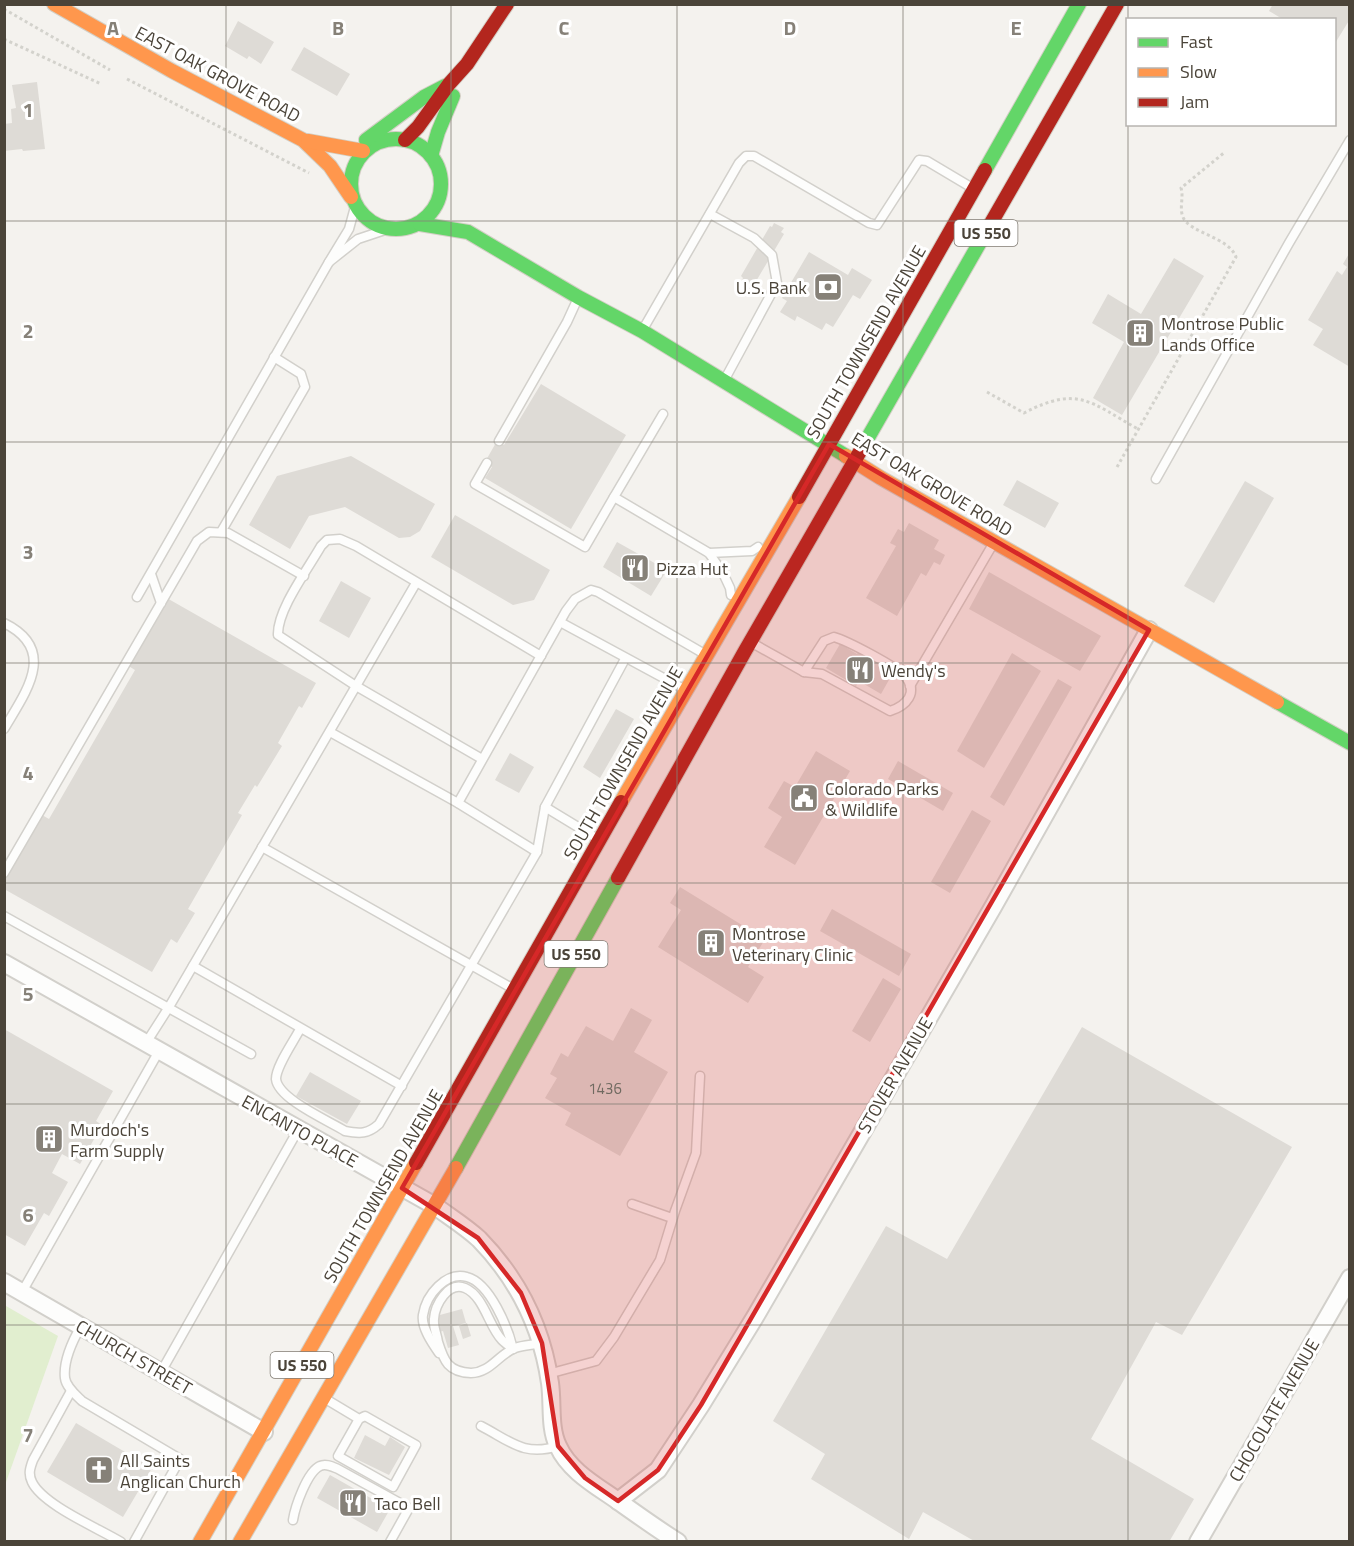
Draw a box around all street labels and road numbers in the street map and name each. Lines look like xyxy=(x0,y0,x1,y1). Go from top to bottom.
street label: EAST OAK GROVE ROAD xyxy=(131,19,305,129)
road number: US 550 xyxy=(954,220,1018,246)
street label: SOUTH TOWNSEND AVENUE xyxy=(799,240,933,444)
street label: EAST OAK GROVE ROAD xyxy=(846,425,1018,543)
street label: SOUTH TOWNSEND AVENUE xyxy=(556,661,690,865)
road number: US 550 xyxy=(544,941,608,967)
street label: STOVER AVENUE xyxy=(851,1012,939,1138)
street label: SOUTH TOWNSEND AVENUE xyxy=(316,1084,450,1288)
street label: ENCANTO PLACE xyxy=(237,1088,363,1174)
street label: CHURCH STREET xyxy=(71,1313,198,1402)
street label: CHOCOLATE AVENUE xyxy=(1222,1333,1326,1487)
road number: US 550 xyxy=(270,1352,334,1378)

